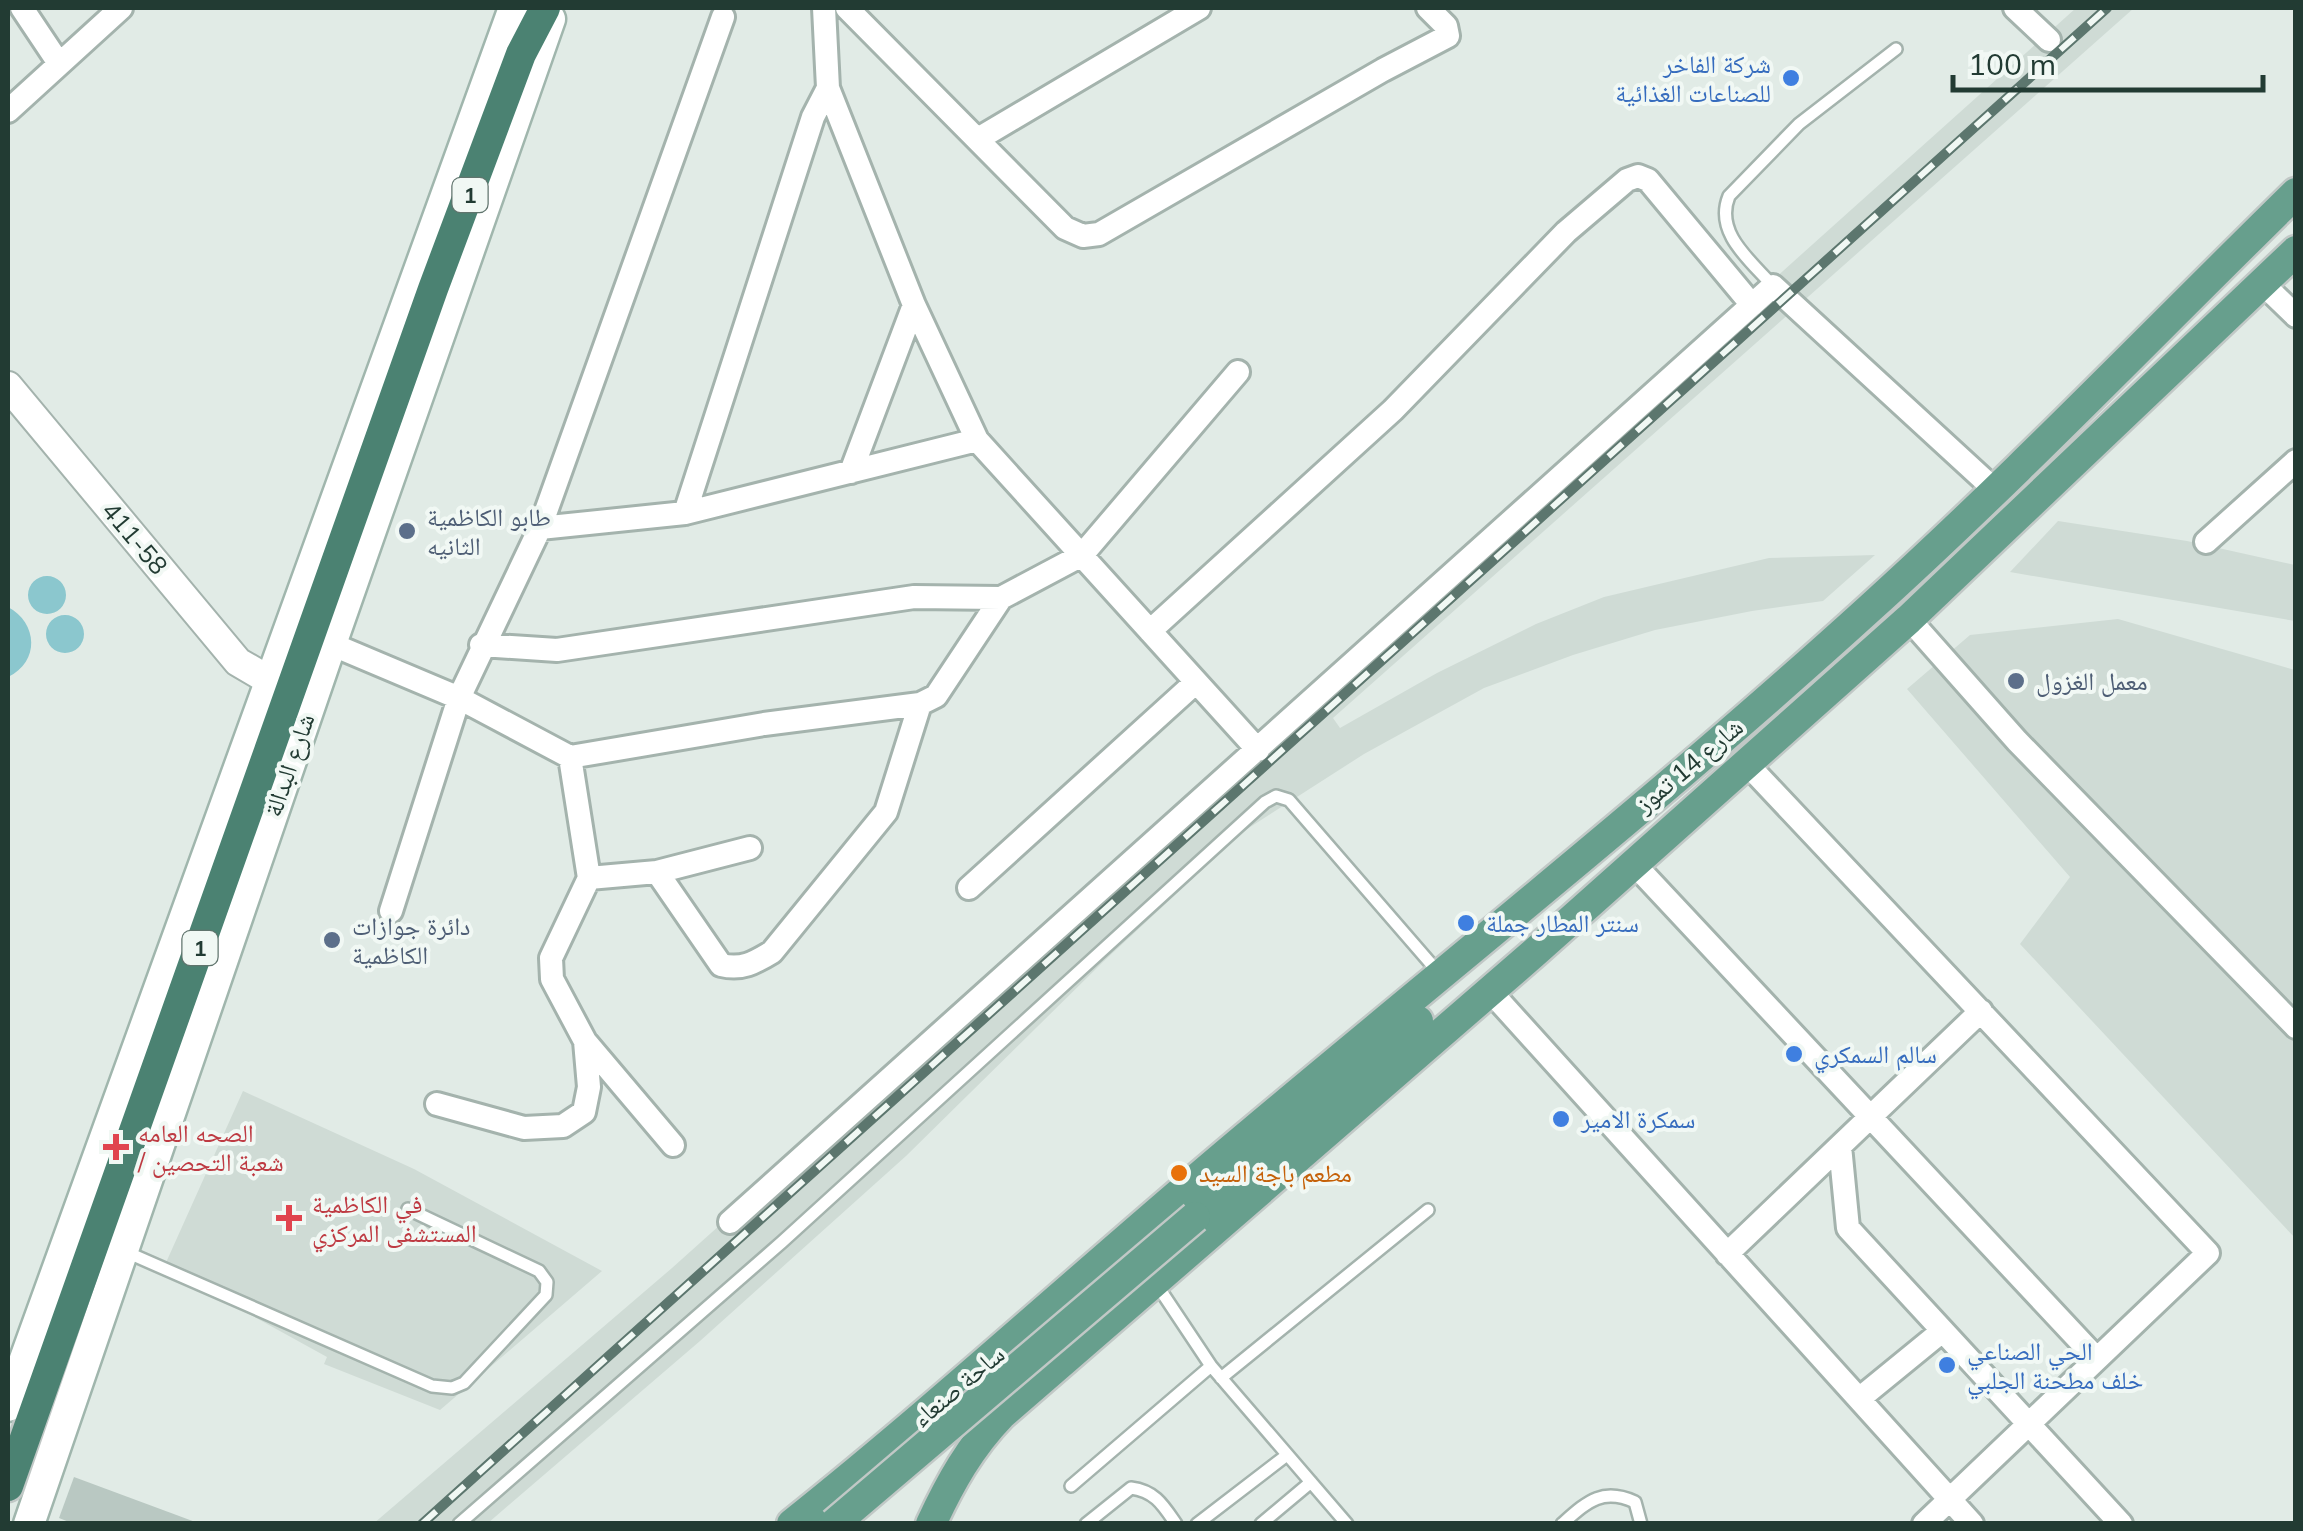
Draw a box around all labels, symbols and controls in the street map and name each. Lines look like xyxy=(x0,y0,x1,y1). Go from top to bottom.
scale bar xyxy=(1953,30,2263,92)
text: 100 m xyxy=(1968,45,2056,83)
place label: شركة الفاخر للصناعات الغذائية xyxy=(1615,48,1771,108)
marker: شركة الفاخر للصناعات الغذائية xyxy=(1780,67,1802,89)
road number: 1 xyxy=(452,178,488,212)
street label: 411-58 xyxy=(96,495,175,580)
place label: طابو الكاظمية الثانيه xyxy=(427,501,551,561)
marker: طابو الكاظمية الثانيه xyxy=(396,520,418,542)
place label: معمل الغزول xyxy=(2036,665,2148,697)
marker: معمل الغزول xyxy=(2005,670,2027,692)
street label: شارع البدالة xyxy=(256,709,322,821)
street label: شارع 14 تموز xyxy=(1628,711,1749,820)
place label: سنتر المطار جملة xyxy=(1486,907,1639,938)
place label: دائرة جوازات الكاظمية xyxy=(352,910,470,970)
marker: سنتر المطار جملة xyxy=(1455,912,1477,934)
marker: دائرة جوازات الكاظمية xyxy=(321,929,343,951)
road number: 1 xyxy=(182,931,218,965)
place label: سالم السمكري xyxy=(1814,1038,1937,1074)
marker: سالم السمكري xyxy=(1783,1043,1805,1065)
place label: سمكرة الامير xyxy=(1580,1103,1695,1134)
marker: سمكرة الامير xyxy=(1550,1108,1572,1130)
place label: الصحه العامه / شعبة التحصين xyxy=(137,1117,284,1178)
marker: الصحه العامه / شعبة التحصين xyxy=(103,1134,129,1160)
place label: مطعم باجة السيد xyxy=(1199,1157,1352,1190)
marker: مطعم باجة السيد xyxy=(1168,1162,1190,1184)
place label: في الكاظمية المستشفى المركزي xyxy=(312,1188,477,1253)
marker: في الكاظمية المستشفى المركزي xyxy=(276,1205,302,1231)
place label: الحي الصناعي خلف مطحنة الجلبي xyxy=(1967,1335,2143,1400)
street label: ساحة صنعاء xyxy=(905,1338,1010,1433)
marker: الحي الصناعي خلف مطحنة الجلبي xyxy=(1936,1354,1958,1376)

